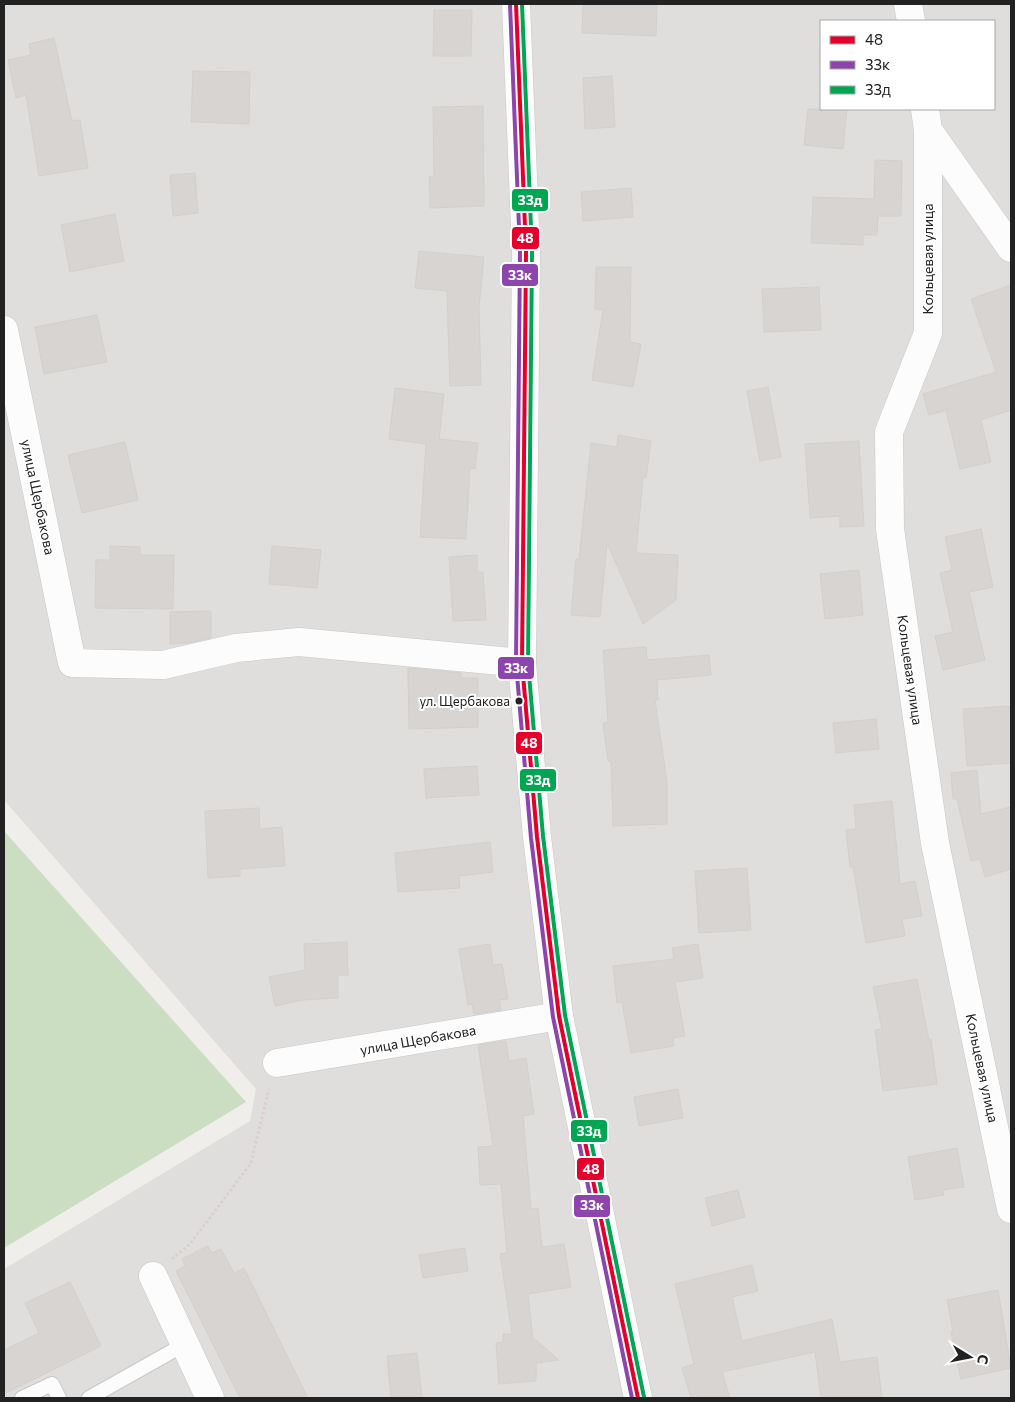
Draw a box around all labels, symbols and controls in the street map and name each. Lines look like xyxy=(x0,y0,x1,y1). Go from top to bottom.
legend xyxy=(820,20,995,110)
text: 48 xyxy=(865,30,883,48)
text: 33к xyxy=(865,55,890,73)
text: 33д xyxy=(865,80,891,98)
line badge: 33д xyxy=(511,188,549,212)
text: 33д xyxy=(518,191,543,208)
street label: Кольцевая улица xyxy=(919,204,936,314)
line badge: 48 xyxy=(511,226,540,250)
text: 48 xyxy=(516,229,534,246)
line badge: 33к xyxy=(501,263,539,287)
text: 33к xyxy=(508,266,532,283)
street label: улица Щербакова xyxy=(18,438,59,556)
street label: Кольцевая улица xyxy=(894,614,927,726)
line badge: 33к xyxy=(497,656,535,680)
text: 33к xyxy=(504,659,528,676)
place label: ул. Щербакова xyxy=(420,693,510,709)
marker: ул. Щербакова xyxy=(514,696,524,706)
line badge: 48 xyxy=(515,731,543,755)
text: 48 xyxy=(520,734,538,751)
line badge: 33д xyxy=(519,768,557,792)
text: 33д xyxy=(526,771,551,788)
street label: Кольцевая улица xyxy=(963,1012,1002,1124)
street label: улица Щербакова xyxy=(359,1021,477,1058)
line badge: 33д xyxy=(570,1119,608,1143)
text: 33д xyxy=(577,1122,602,1139)
line badge: 48 xyxy=(576,1157,605,1181)
text: 48 xyxy=(582,1160,600,1177)
line badge: 33к xyxy=(573,1194,611,1218)
text: 33к xyxy=(580,1196,604,1213)
north arrow xyxy=(945,1332,995,1382)
text: С xyxy=(974,1353,992,1366)

